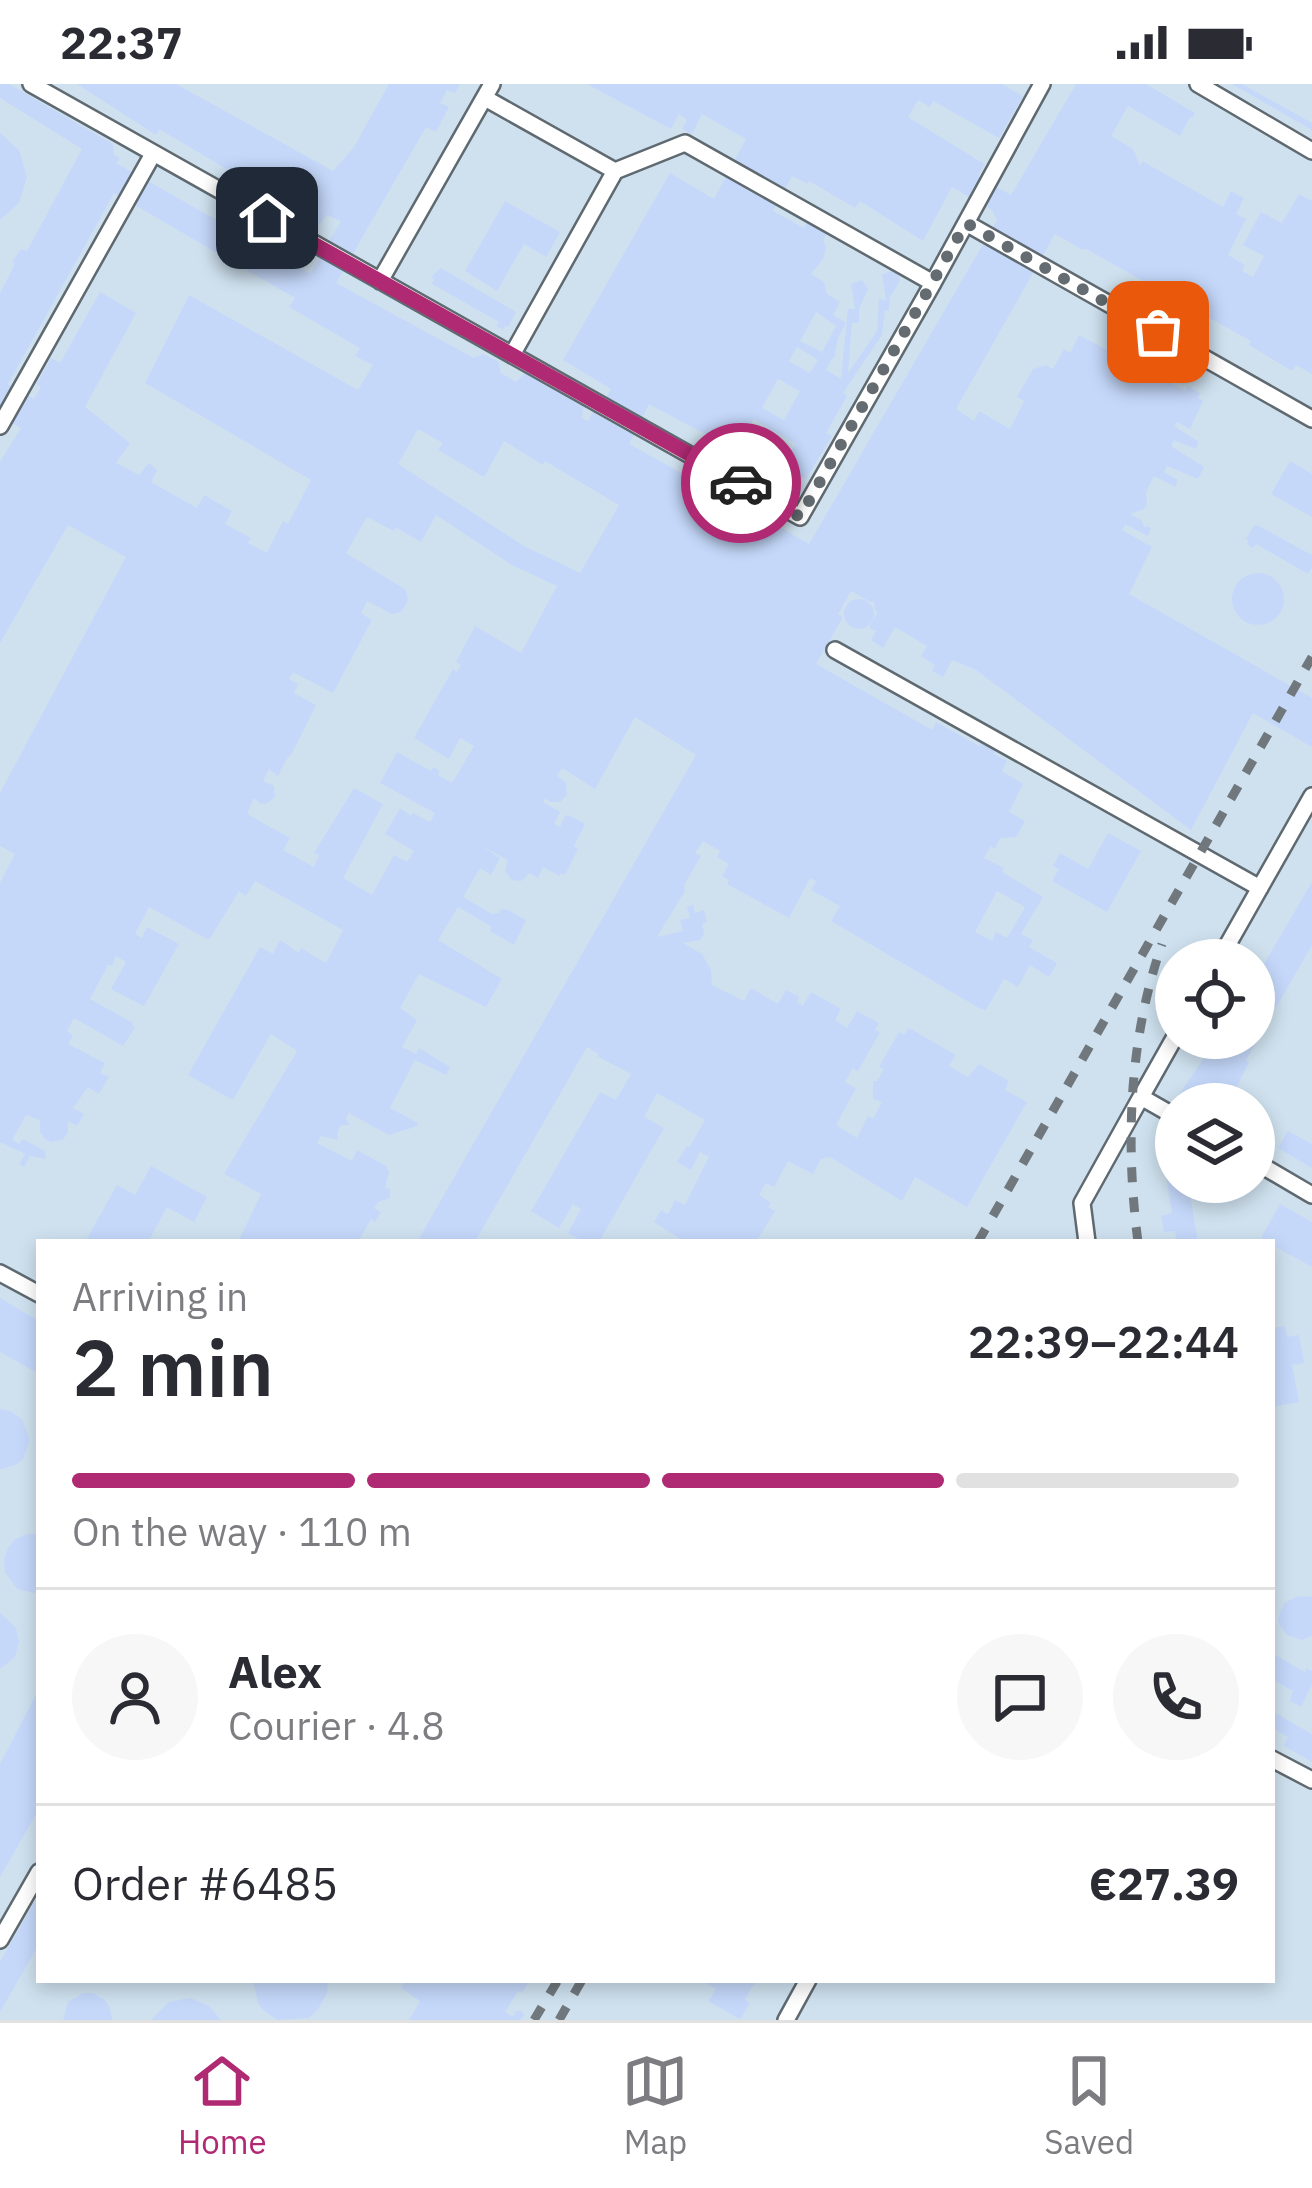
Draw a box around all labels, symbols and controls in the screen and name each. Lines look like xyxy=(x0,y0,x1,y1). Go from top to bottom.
text: 22:37 xyxy=(60,13,183,71)
pin xyxy=(216,167,318,269)
icon: home xyxy=(234,185,300,251)
pin xyxy=(1107,281,1209,383)
icon: bag xyxy=(1125,299,1191,365)
courier xyxy=(681,423,801,543)
icon: car xyxy=(708,450,774,516)
map controls xyxy=(1155,939,1275,1203)
button: locate xyxy=(1155,939,1275,1059)
button: layers xyxy=(1155,1083,1275,1203)
text: Arriving in xyxy=(72,1271,248,1322)
text: 22:39–22:44 xyxy=(968,1312,1239,1370)
text: 2 min xyxy=(72,1316,274,1417)
text: On the way · 110 m xyxy=(72,1506,412,1557)
button: person xyxy=(72,1634,198,1760)
button: chat xyxy=(957,1634,1083,1760)
button: phone xyxy=(1113,1634,1239,1760)
text: Alex xyxy=(228,1642,322,1700)
text: Courier · 4.8 xyxy=(228,1700,445,1751)
text: Order #6485 xyxy=(72,1854,338,1912)
text: €27.39 xyxy=(1089,1854,1239,1912)
tab: Home xyxy=(178,2048,267,2163)
tab: Map xyxy=(622,2048,688,2163)
tab: Saved xyxy=(1044,2048,1134,2163)

